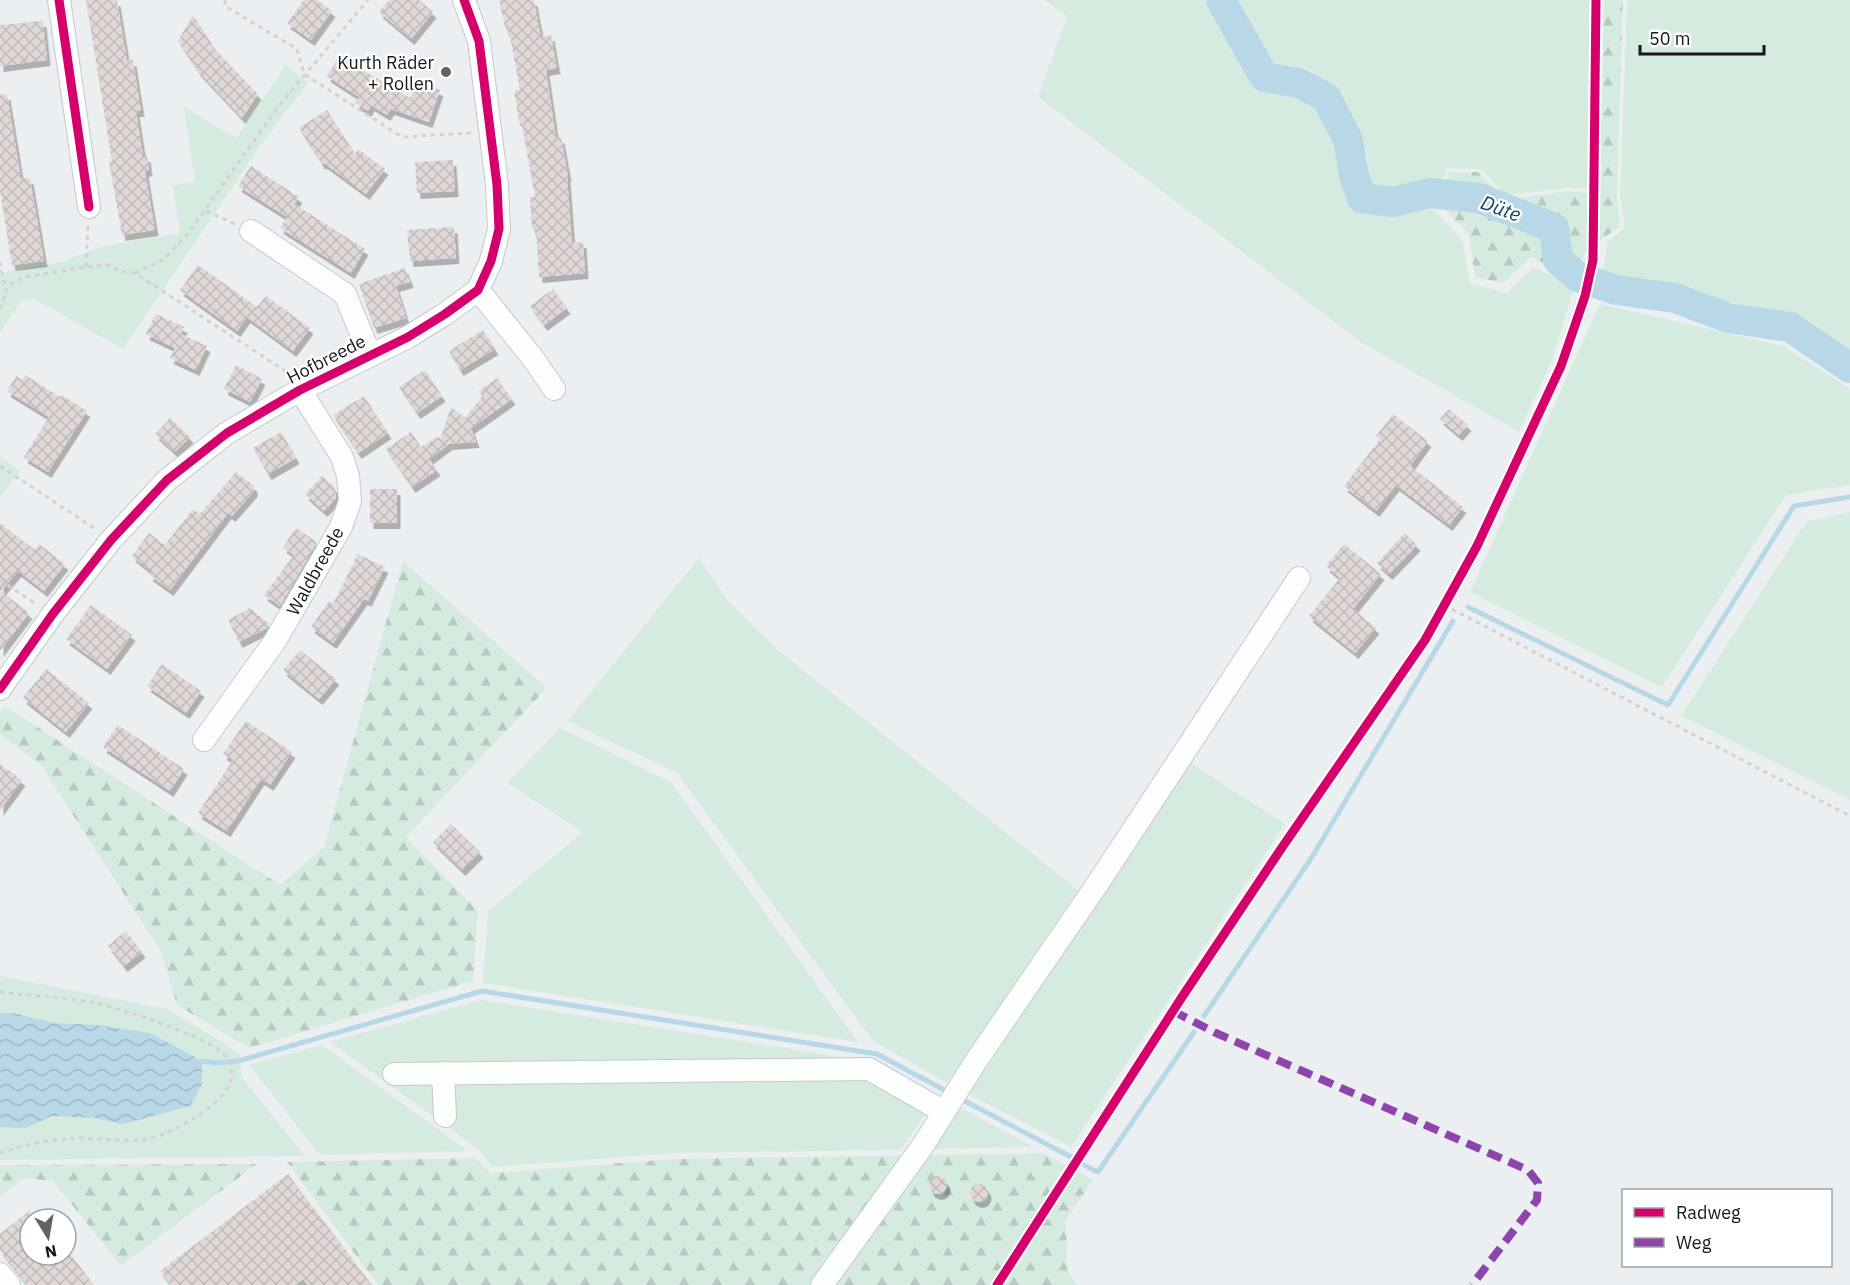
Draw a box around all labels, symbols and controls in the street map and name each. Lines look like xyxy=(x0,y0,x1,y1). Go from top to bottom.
scale bar xyxy=(1640,18,1764,56)
text: 50 m xyxy=(1649,27,1691,50)
place label: Kurth Räder + Rollen xyxy=(337,51,434,95)
marker: Kurth Räder + Rollen xyxy=(439,65,453,79)
water label: Düte xyxy=(1477,188,1525,228)
street label: Hofbreede xyxy=(283,329,369,389)
street label: Waldbreede xyxy=(281,523,349,619)
legend xyxy=(1622,1189,1832,1267)
text: Radweg xyxy=(1676,1201,1741,1224)
north arrow xyxy=(18,1207,78,1267)
text: Weg xyxy=(1676,1231,1712,1254)
text: N xyxy=(43,1241,58,1263)

